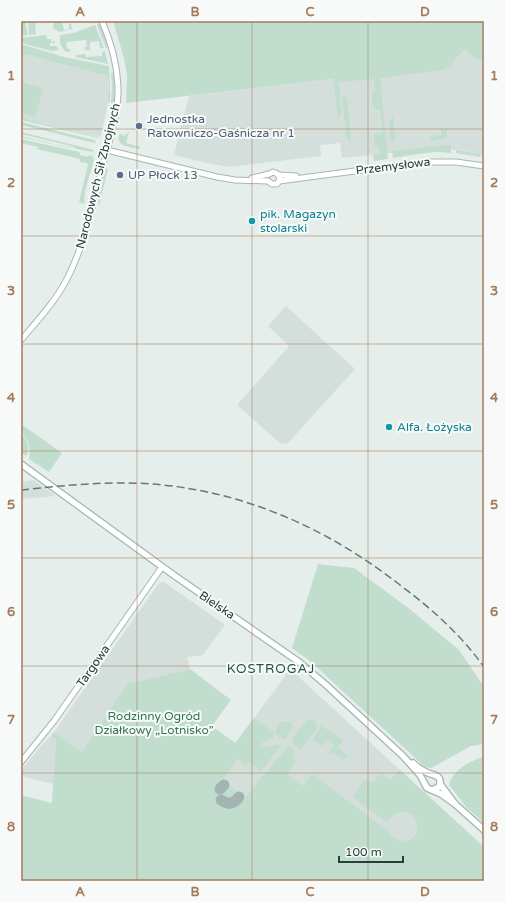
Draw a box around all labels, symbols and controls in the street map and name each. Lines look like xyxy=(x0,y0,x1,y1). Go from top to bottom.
text: A xyxy=(75,4,85,20)
text: B xyxy=(190,4,200,20)
text: C xyxy=(305,4,315,20)
text: D xyxy=(420,4,430,20)
text: 1 xyxy=(7,68,15,84)
text: 1 xyxy=(490,68,498,84)
street label: Narodowych Sił Zbrojnych xyxy=(73,102,123,250)
place label: Jednostka Ratowniczo-Gaśnicza nr 1 xyxy=(147,112,295,140)
marker: Jednostka Ratowniczo-Gaśnicza nr 1 xyxy=(134,121,144,131)
street label: Przemysłowa xyxy=(355,154,431,178)
place label: UP Płock 13 xyxy=(128,168,198,182)
marker: UP Płock 13 xyxy=(115,170,125,180)
text: 2 xyxy=(7,175,15,191)
text: 2 xyxy=(490,175,498,191)
place label: pik. Magazyn stolarski xyxy=(260,207,336,235)
marker: pik. Magazyn stolarski xyxy=(247,216,257,226)
text: 3 xyxy=(7,283,15,299)
text: 3 xyxy=(490,283,498,299)
text: 4 xyxy=(7,390,16,406)
text: 4 xyxy=(490,390,499,406)
place label: Alfa. Łożyska xyxy=(397,420,472,434)
marker: Alfa. Łożyska xyxy=(384,422,394,432)
text: 5 xyxy=(7,497,15,513)
text: 5 xyxy=(490,497,498,513)
street label: Bielska xyxy=(197,588,237,622)
text: 6 xyxy=(7,604,15,620)
text: 6 xyxy=(490,604,498,620)
street label: Targowa xyxy=(73,642,113,690)
district label: KOSTROGAJ xyxy=(227,661,315,677)
park label: Rodzinny Ogród Działkowy „Lotnisko” xyxy=(94,709,214,737)
text: 7 xyxy=(7,712,15,728)
text: 7 xyxy=(490,712,498,728)
text: 8 xyxy=(7,819,15,835)
text: 8 xyxy=(490,819,498,835)
scale bar xyxy=(339,838,403,864)
text: 100 m xyxy=(345,845,382,859)
text: A xyxy=(75,884,85,900)
text: B xyxy=(190,884,200,900)
text: C xyxy=(305,884,315,900)
text: D xyxy=(420,884,430,900)

